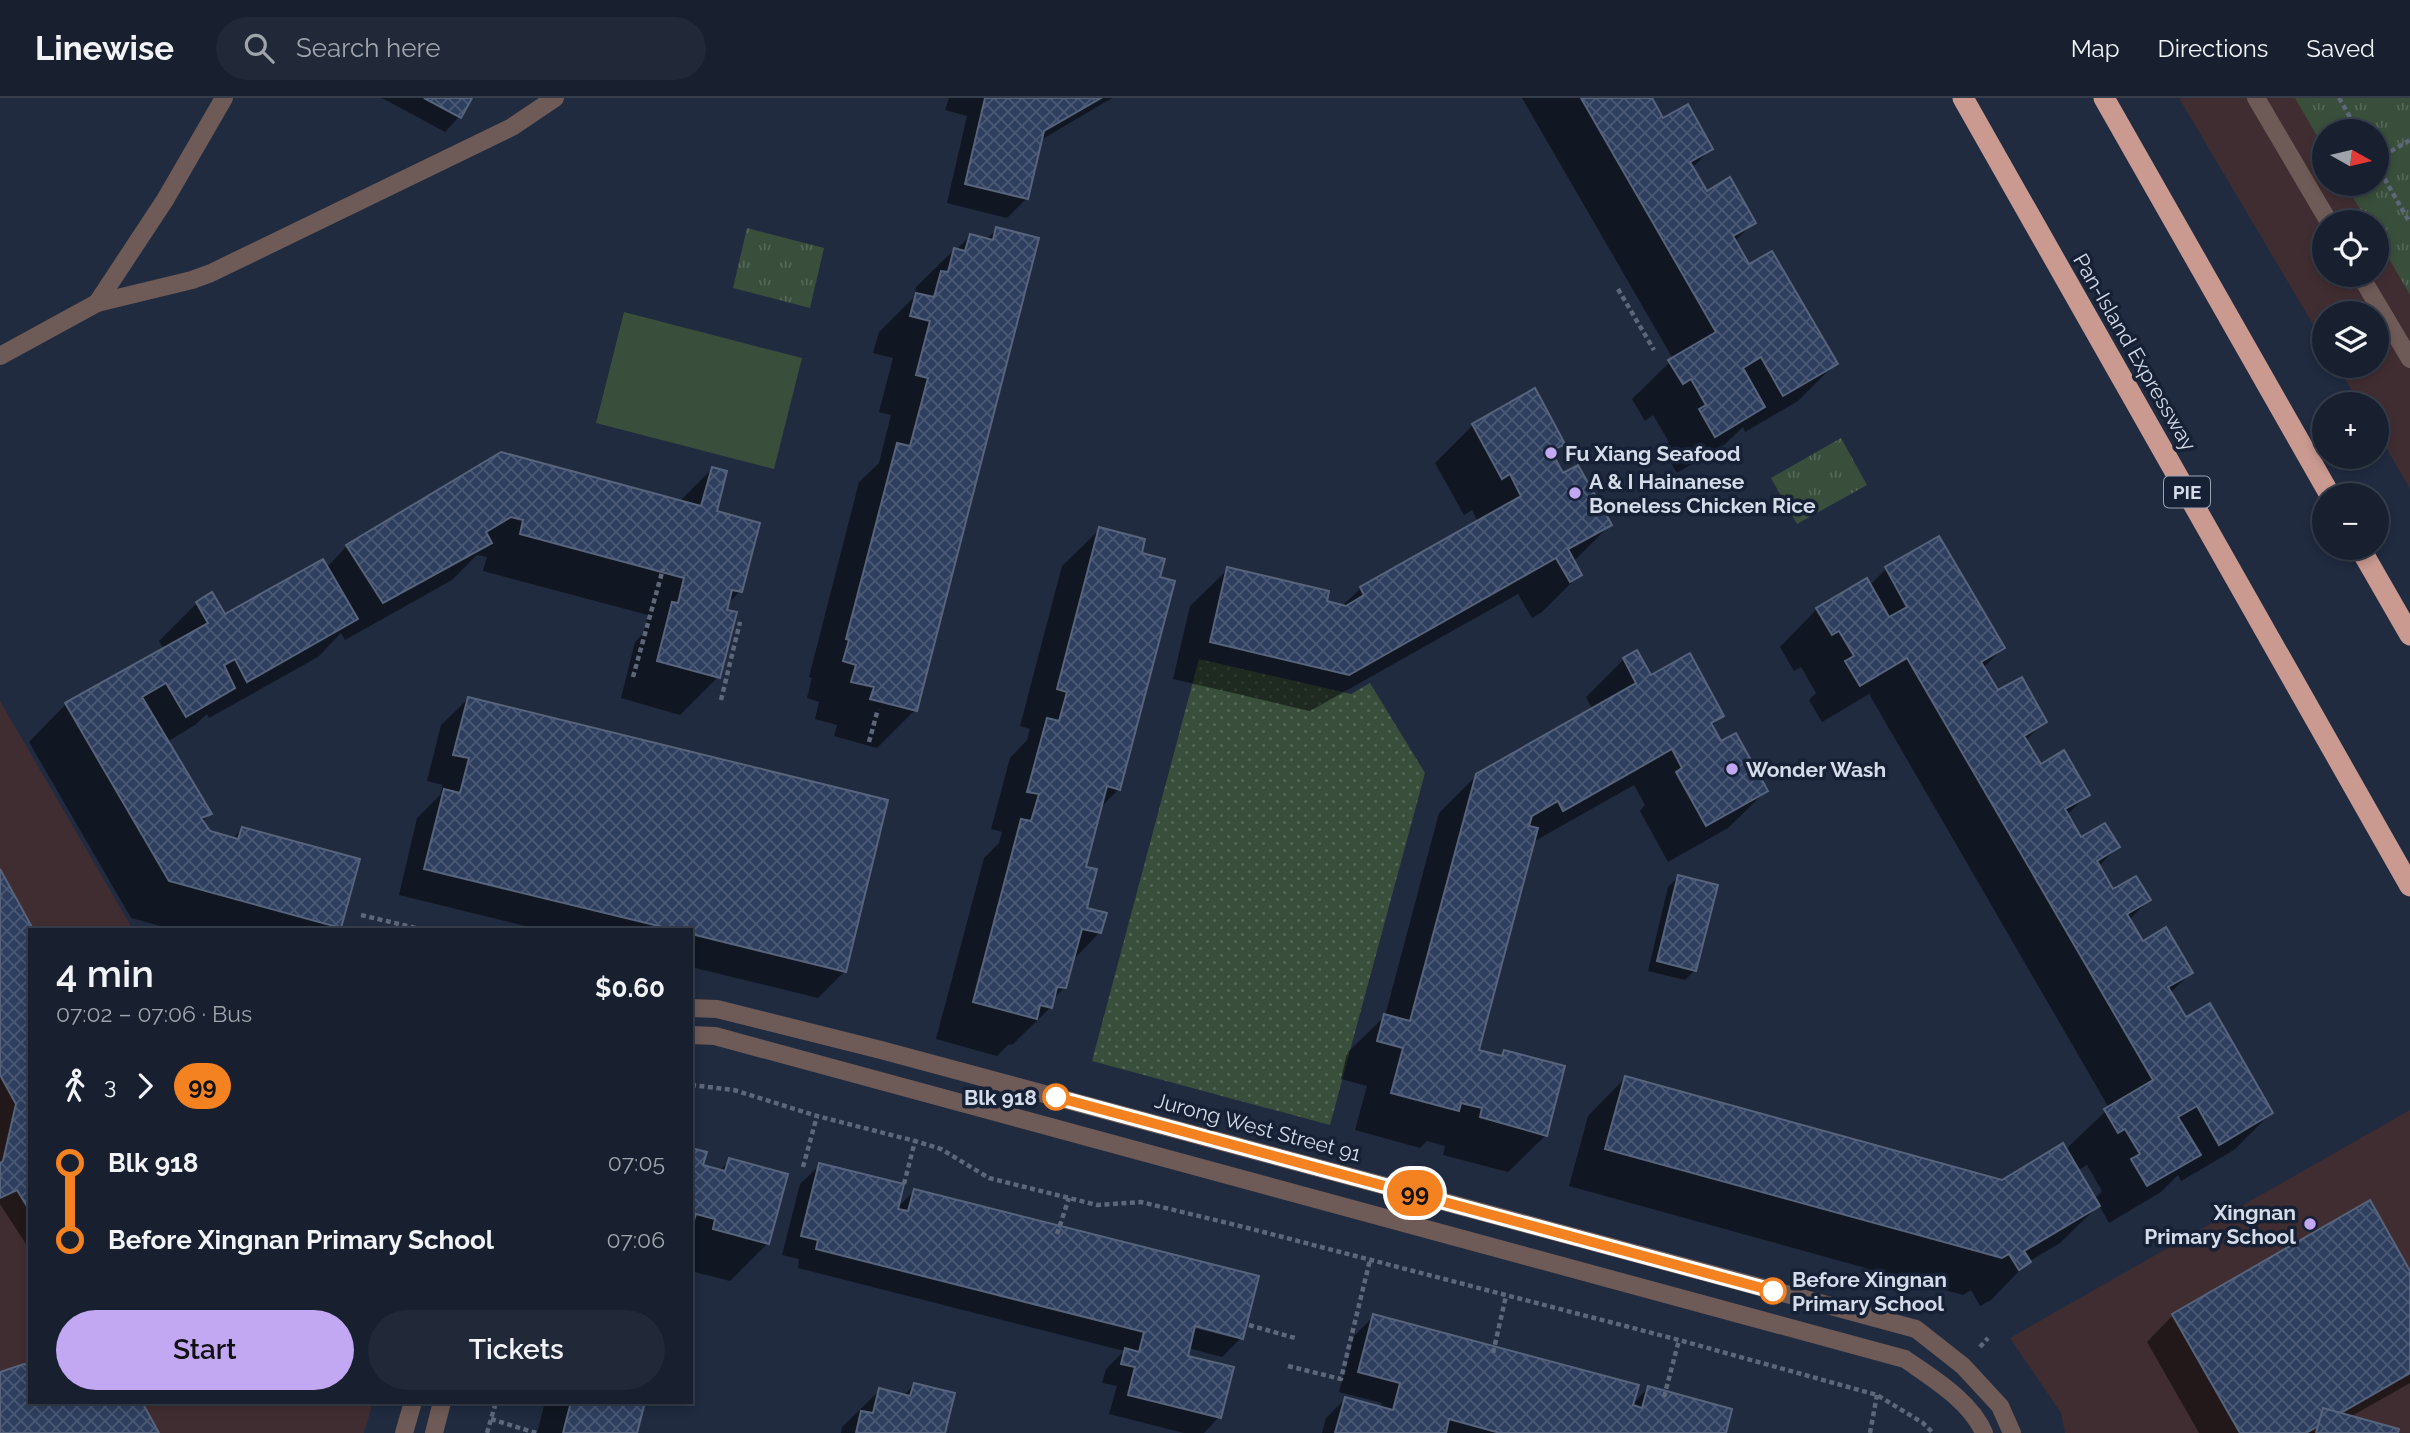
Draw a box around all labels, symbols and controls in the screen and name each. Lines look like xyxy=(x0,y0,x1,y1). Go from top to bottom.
search box xyxy=(216,17,706,80)
text: Linewise xyxy=(35,29,174,68)
icon: search xyxy=(240,29,278,67)
text: Search here xyxy=(296,33,440,63)
text: Map xyxy=(2071,34,2120,63)
text: Directions xyxy=(2158,34,2268,63)
text: Saved xyxy=(2306,34,2375,63)
north arrow xyxy=(2312,119,2389,196)
map controls xyxy=(2312,119,2389,560)
button: locate xyxy=(2312,210,2389,287)
street label: Pan-Island Expressway xyxy=(2068,249,2202,455)
button: layers xyxy=(2312,301,2389,378)
button: + xyxy=(2312,392,2389,469)
place label: Fu Xiang Seafood xyxy=(1565,441,1741,466)
marker: Fu Xiang Seafood xyxy=(1543,445,1559,461)
place label: A & I Hainanese Boneless Chicken Rice xyxy=(1589,469,1816,518)
road number: PIE xyxy=(2164,476,2210,508)
button: − xyxy=(2312,483,2389,560)
marker: A & I Hainanese Boneless Chicken Rice xyxy=(1567,485,1583,501)
place label: Wonder Wash xyxy=(1746,757,1886,782)
marker: Wonder Wash xyxy=(1724,761,1740,777)
text: 4 min xyxy=(56,951,154,996)
text: $0.60 xyxy=(595,973,665,1003)
text: 07:02 – 07:06 · Bus xyxy=(56,1000,252,1027)
icon: walk xyxy=(56,1067,94,1105)
icon: forward xyxy=(126,1067,164,1105)
text: 99 xyxy=(188,1071,217,1100)
text: 3 xyxy=(104,1072,116,1099)
marker: Blk 918 xyxy=(1043,1084,1069,1110)
place label: Blk 918 xyxy=(964,1085,1037,1110)
street label: Jurong West Street 91 xyxy=(1152,1087,1364,1167)
text: Blk 918 xyxy=(108,1148,199,1178)
text: 07:05 xyxy=(608,1149,665,1176)
line badge: 99 xyxy=(1384,1170,1446,1216)
text: 99 xyxy=(1401,1178,1429,1207)
place label: Xingnan Primary School xyxy=(2144,1200,2296,1249)
marker: Xingnan Primary School xyxy=(2302,1216,2318,1232)
text: Before Xingnan Primary School xyxy=(108,1225,494,1255)
text: 07:06 xyxy=(607,1226,665,1253)
place label: Before Xingnan Primary School xyxy=(1792,1267,1947,1316)
marker: Before Xingnan Primary School xyxy=(1760,1278,1786,1304)
button: Start xyxy=(56,1310,354,1390)
button: Tickets xyxy=(368,1310,665,1390)

